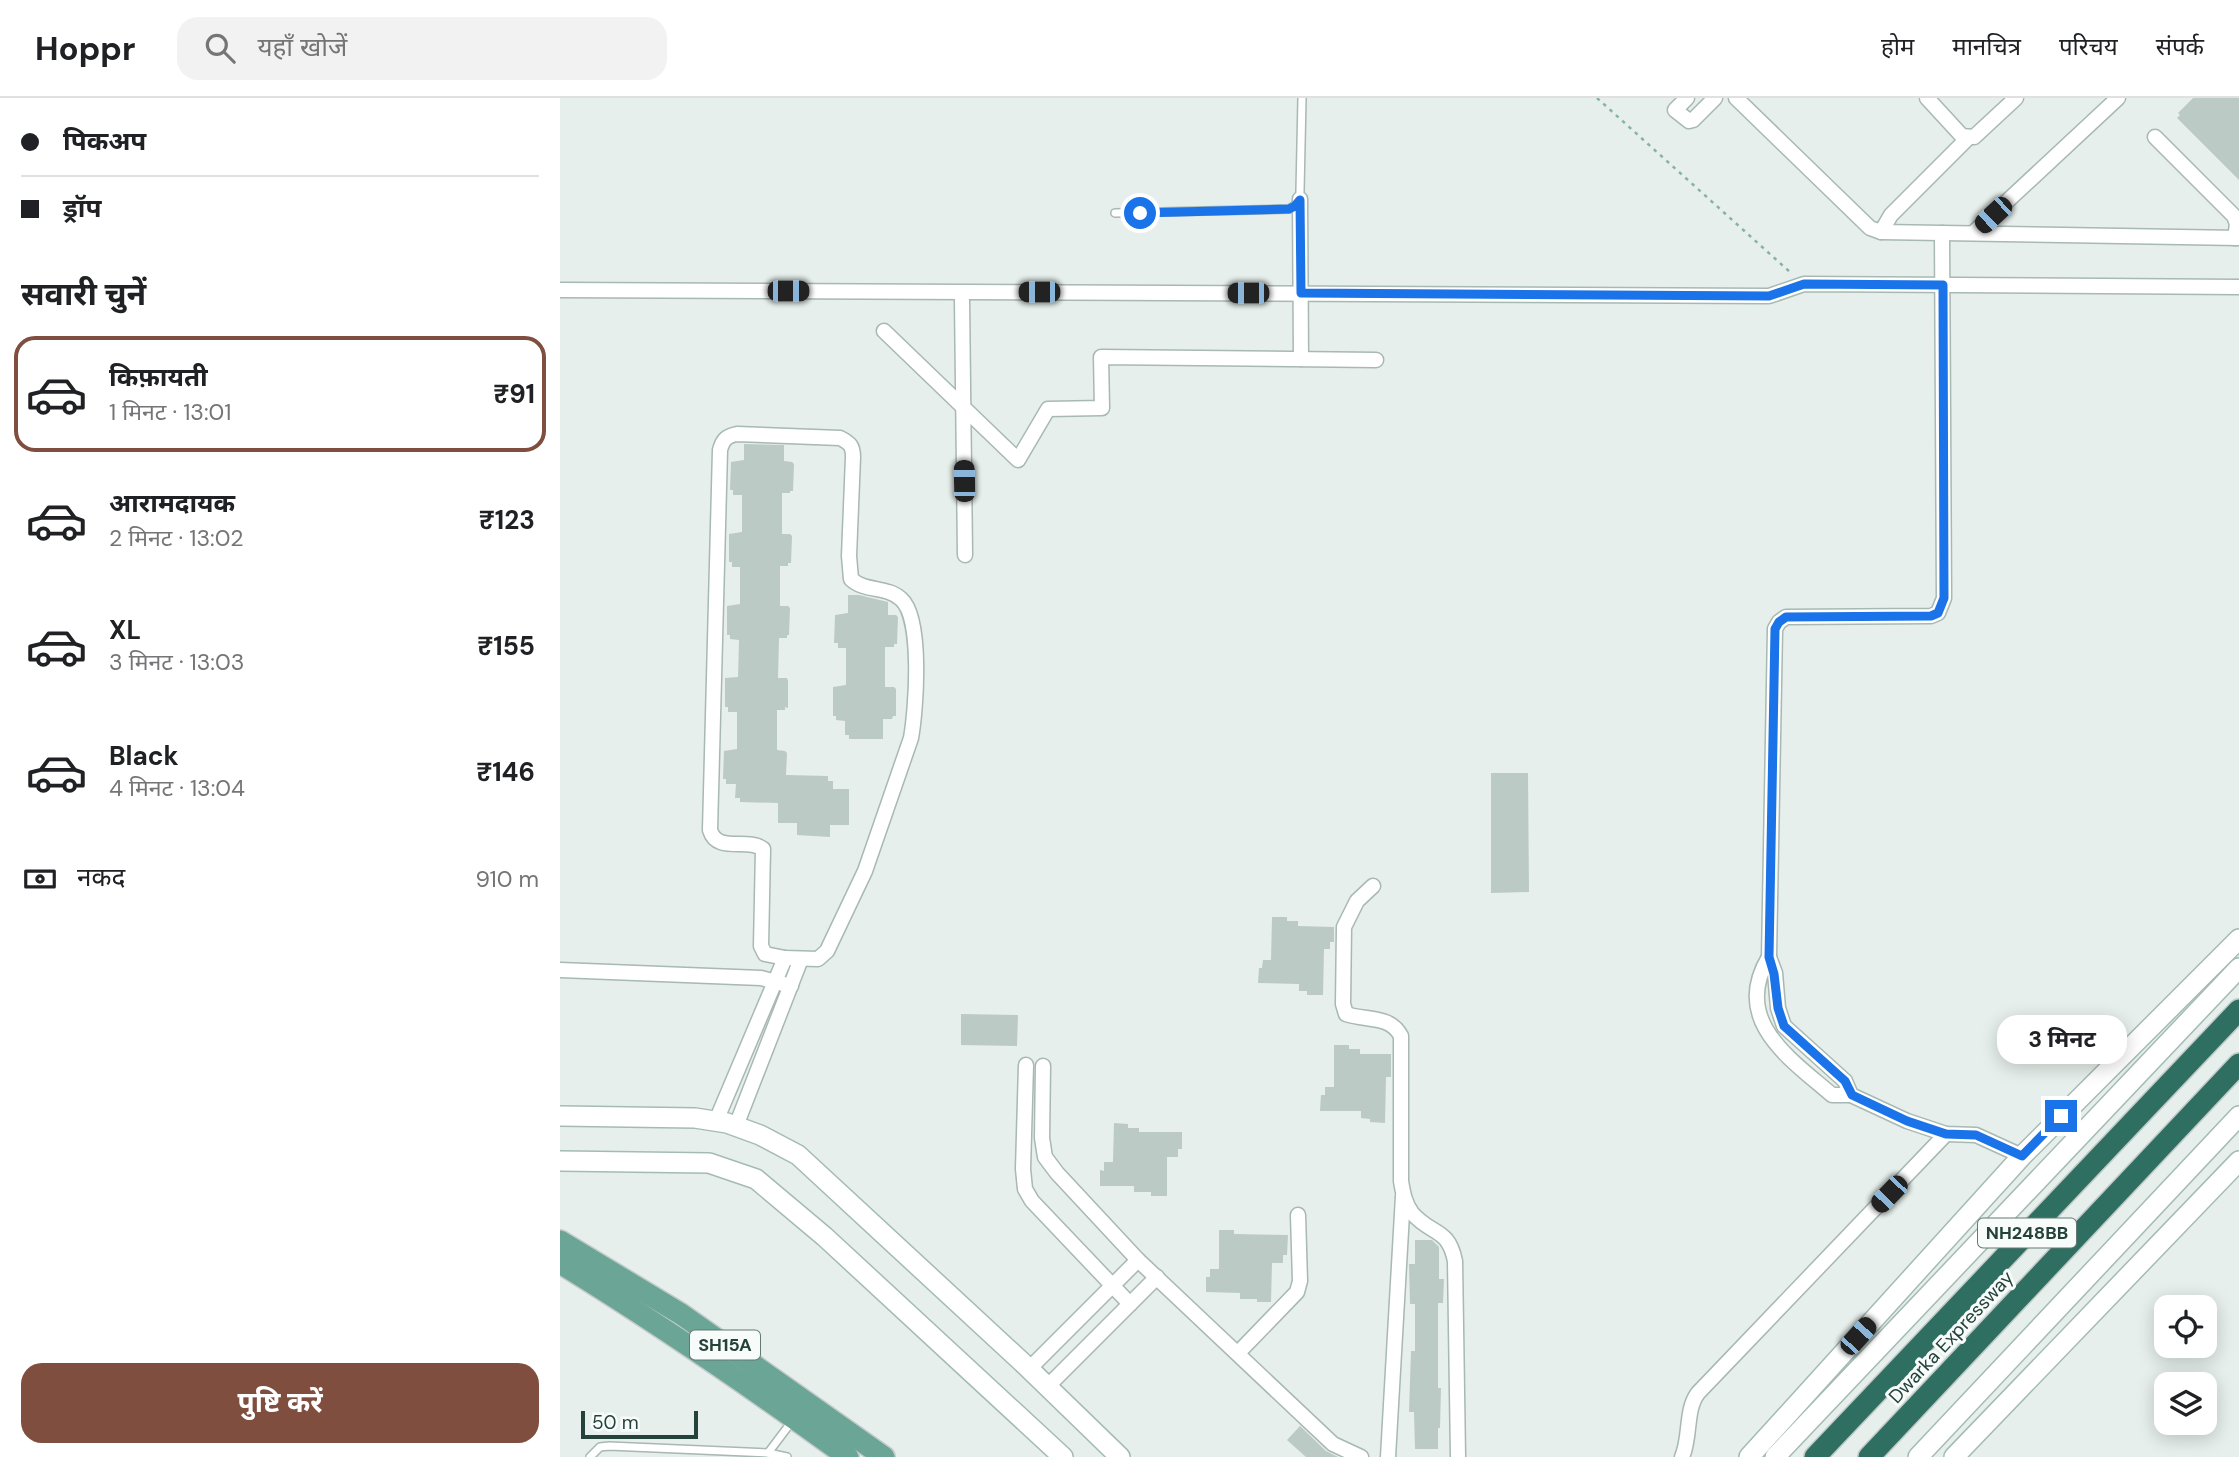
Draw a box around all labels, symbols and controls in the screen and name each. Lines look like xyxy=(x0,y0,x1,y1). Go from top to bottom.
search box xyxy=(177,17,667,80)
text: Hoppr xyxy=(35,27,135,70)
icon: search xyxy=(201,29,239,67)
text: यहाँ खोजें xyxy=(257,30,347,64)
text: होम xyxy=(1881,31,1914,62)
text: मानचित्र xyxy=(1952,31,2021,62)
text: परिचय xyxy=(2059,31,2118,62)
text: संपर्क xyxy=(2156,31,2204,62)
text: पिकअप xyxy=(63,124,146,158)
text: ड्रॉप xyxy=(63,191,101,225)
car xyxy=(1971,193,2016,237)
route start xyxy=(1124,197,1156,229)
text: सवारी चुनें xyxy=(21,273,146,315)
car xyxy=(768,281,810,302)
car xyxy=(1019,282,1061,303)
car xyxy=(1228,283,1270,304)
text: किफ़ायती xyxy=(109,360,208,394)
icon: car xyxy=(25,363,88,426)
text: ₹91 xyxy=(493,377,535,411)
text: 1 मिनट · 13:01 xyxy=(109,397,231,427)
car xyxy=(954,460,975,502)
text: आरामदायक xyxy=(109,486,235,520)
icon: car xyxy=(25,489,88,552)
text: ₹123 xyxy=(479,503,535,537)
text: 2 मिनट · 13:02 xyxy=(109,523,243,553)
text: XL xyxy=(109,613,141,647)
icon: car xyxy=(25,615,88,678)
text: ₹155 xyxy=(477,629,535,663)
text: 3 मिनट · 13:03 xyxy=(109,647,244,677)
text: Black xyxy=(109,739,179,773)
icon: car xyxy=(25,741,88,804)
text: ₹146 xyxy=(476,755,535,789)
text: 4 मिनट · 13:04 xyxy=(109,773,245,803)
icon: cash xyxy=(21,860,59,898)
text: नकद xyxy=(77,860,125,894)
text: 910 m xyxy=(475,864,539,894)
callout: 3 मिनट xyxy=(1996,1014,2126,1063)
text: 3 मिनट xyxy=(2028,1024,2096,1054)
route end xyxy=(2045,1100,2077,1132)
car xyxy=(1867,1172,1912,1216)
road number: NH248BB xyxy=(1978,1218,2076,1248)
street label: Dwarka Expressway xyxy=(1883,1265,2019,1409)
map controls xyxy=(2154,1295,2217,1435)
button: locate xyxy=(2154,1295,2217,1358)
car xyxy=(1837,1313,1880,1359)
road number: SH15A xyxy=(690,1330,760,1360)
button: पुष्टि करें xyxy=(21,1363,539,1443)
button: layers xyxy=(2154,1372,2217,1435)
scale bar xyxy=(581,1408,698,1440)
text: 50 m xyxy=(592,1410,639,1435)

